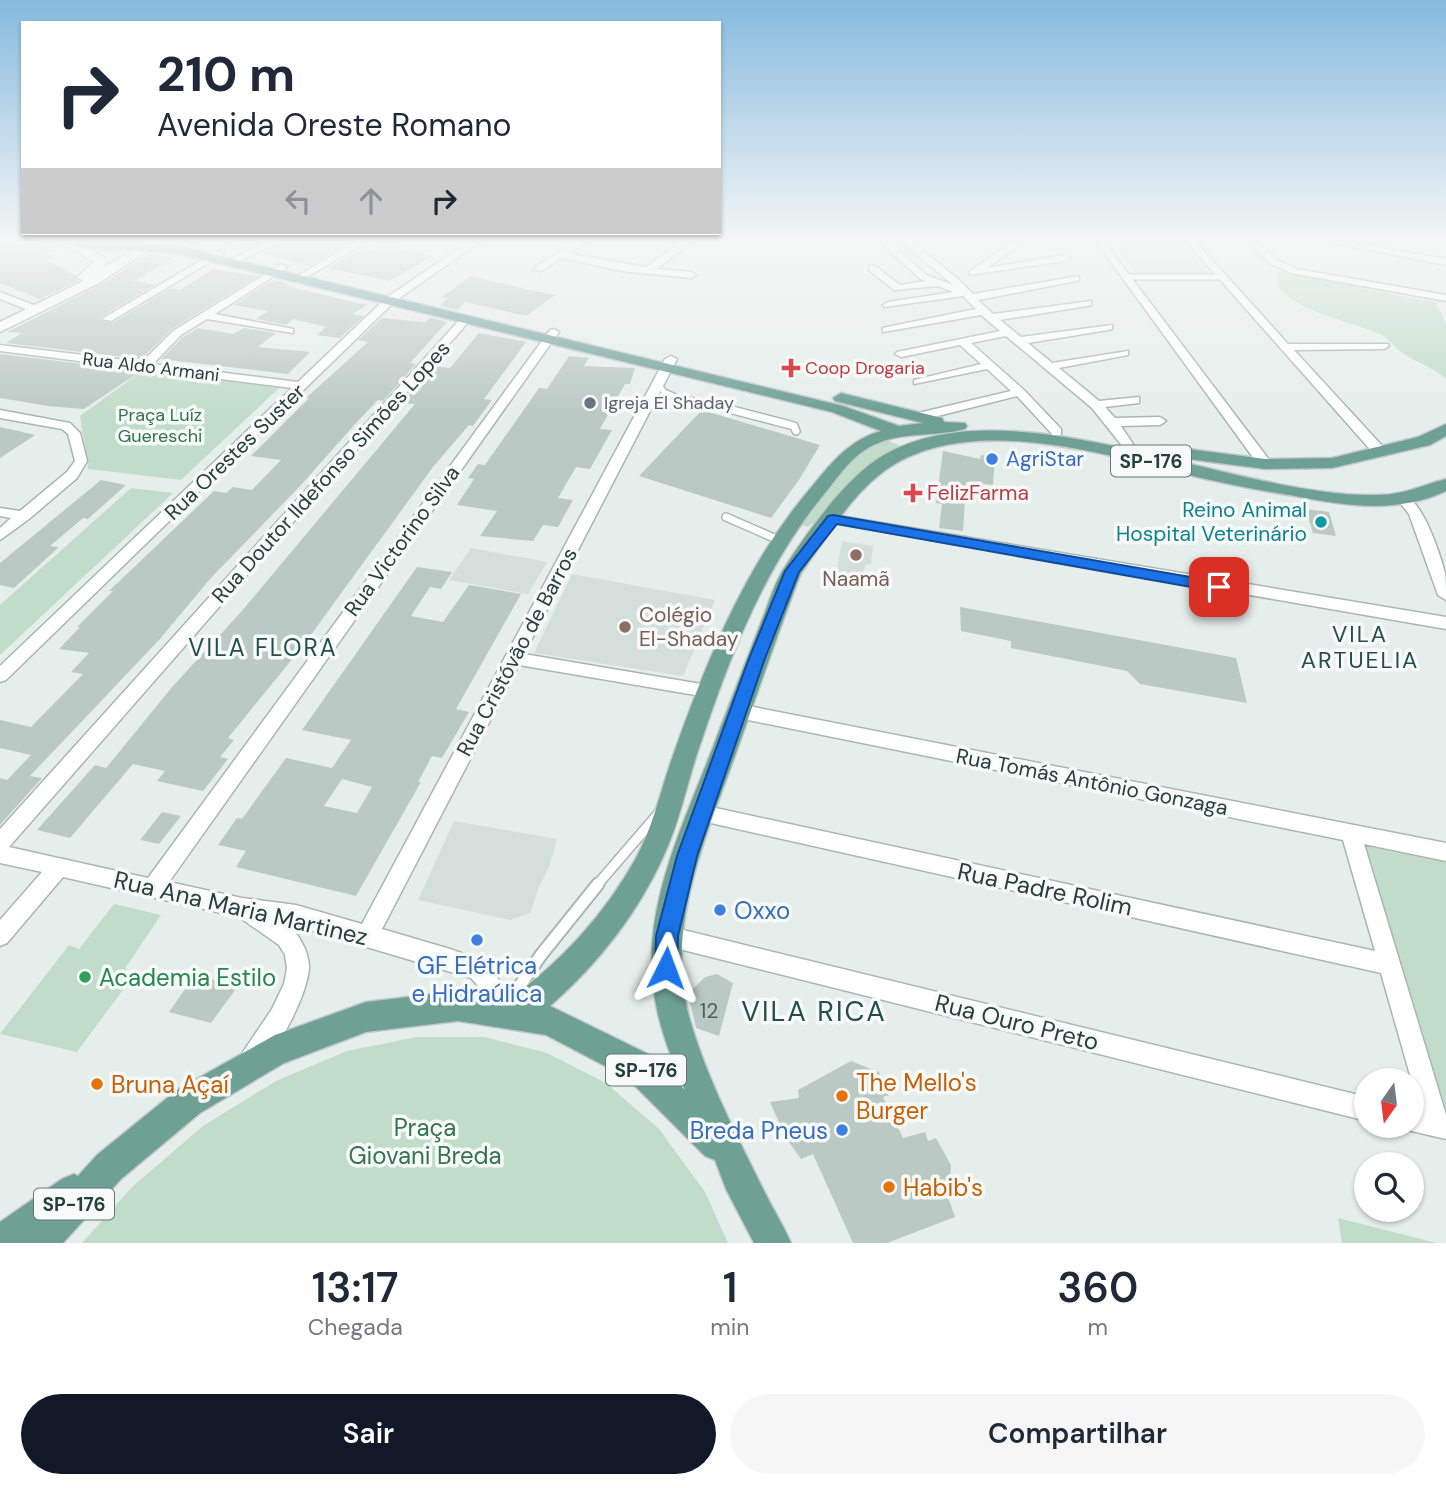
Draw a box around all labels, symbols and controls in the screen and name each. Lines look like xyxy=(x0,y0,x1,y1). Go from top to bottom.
text: 210 m xyxy=(157,42,295,106)
icon: right xyxy=(42,49,133,140)
text: Avenida Oreste Romano xyxy=(157,104,512,146)
icon: left xyxy=(279,182,317,220)
icon: ahead xyxy=(352,182,390,220)
icon: right xyxy=(425,182,463,220)
street label: Rua Doutor Ildefonso Simões Lopes xyxy=(206,335,456,609)
street label: Rua Aldo Armani xyxy=(81,347,221,387)
place label: Coop Drogaria xyxy=(805,356,925,380)
marker: Coop Drogaria xyxy=(783,360,799,376)
street label: Rua Orestes Suster xyxy=(159,377,311,526)
place label: Igreja El Shaday xyxy=(604,391,734,415)
marker: Igreja El Shaday xyxy=(582,395,598,411)
park label: Praça Luíz Guereschi xyxy=(118,403,202,448)
place label: AgriStar xyxy=(1006,445,1084,473)
road number: SP-176 xyxy=(1111,446,1191,476)
marker: AgriStar xyxy=(984,451,1000,467)
street label: Rua Victorino Silva xyxy=(338,460,466,622)
place label: FelizFarma xyxy=(927,479,1029,507)
marker: FelizFarma xyxy=(905,485,921,501)
place label: Reino Animal Hospital Veterinário xyxy=(1116,496,1307,548)
marker: Reino Animal Hospital Veterinário xyxy=(1313,514,1329,530)
street label: Rua Cristóvão de Barros xyxy=(450,543,584,761)
marker: Naamã xyxy=(848,547,864,563)
pin xyxy=(1189,557,1249,617)
place label: Naamã xyxy=(822,565,890,593)
icon: arrive xyxy=(1200,568,1238,606)
place label: Colégio El-Shaday xyxy=(639,601,739,653)
marker: Colégio El-Shaday xyxy=(617,619,633,635)
district label: VILA ARTUELIA xyxy=(1301,619,1419,675)
district label: VILA FLORA xyxy=(188,632,338,663)
street label: Rua Tomás Antônio Gonzaga xyxy=(954,742,1230,822)
street label: Rua Padre Rolim xyxy=(955,855,1135,923)
street label: Rua Ana Maria Martinez xyxy=(111,864,371,952)
place label: Oxxo xyxy=(734,895,790,926)
marker: Oxxo xyxy=(712,902,728,918)
position arrow xyxy=(629,931,703,1005)
marker: GF Elétrica e Hidraúlica xyxy=(469,932,485,948)
place label: GF Elétrica e Hidraúlica xyxy=(412,950,542,1009)
place label: Academia Estilo xyxy=(99,962,276,993)
marker: Academia Estilo xyxy=(77,969,93,985)
street label: Rua Ouro Preto xyxy=(932,987,1102,1057)
district label: VILA RICA xyxy=(741,993,887,1030)
house number: 12 xyxy=(700,997,718,1025)
road number: SP-176 xyxy=(606,1054,686,1086)
place label: The Mello's Burger xyxy=(856,1067,977,1126)
north arrow xyxy=(1354,1068,1424,1138)
map controls xyxy=(1354,1068,1424,1222)
place label: Bruna Açaí xyxy=(111,1069,229,1100)
marker: Bruna Açaí xyxy=(89,1076,105,1092)
marker: The Mello's Burger xyxy=(834,1088,850,1104)
park label: Praça Giovani Breda xyxy=(348,1112,502,1171)
place label: Breda Pneus xyxy=(690,1115,828,1146)
marker: Breda Pneus xyxy=(834,1122,850,1138)
button: search xyxy=(1354,1152,1424,1222)
place label: Habib's xyxy=(903,1172,983,1203)
marker: Habib's xyxy=(881,1179,897,1195)
road number: SP-176 xyxy=(34,1188,114,1220)
text: 13:17 xyxy=(312,1260,399,1315)
text: 1 xyxy=(723,1260,737,1315)
text: 360 xyxy=(1057,1260,1138,1315)
text: Chegada xyxy=(308,1312,403,1342)
text: min xyxy=(710,1312,750,1342)
text: m xyxy=(1088,1312,1108,1342)
button: Sair xyxy=(21,1394,716,1474)
button: Compartilhar xyxy=(730,1394,1425,1474)

